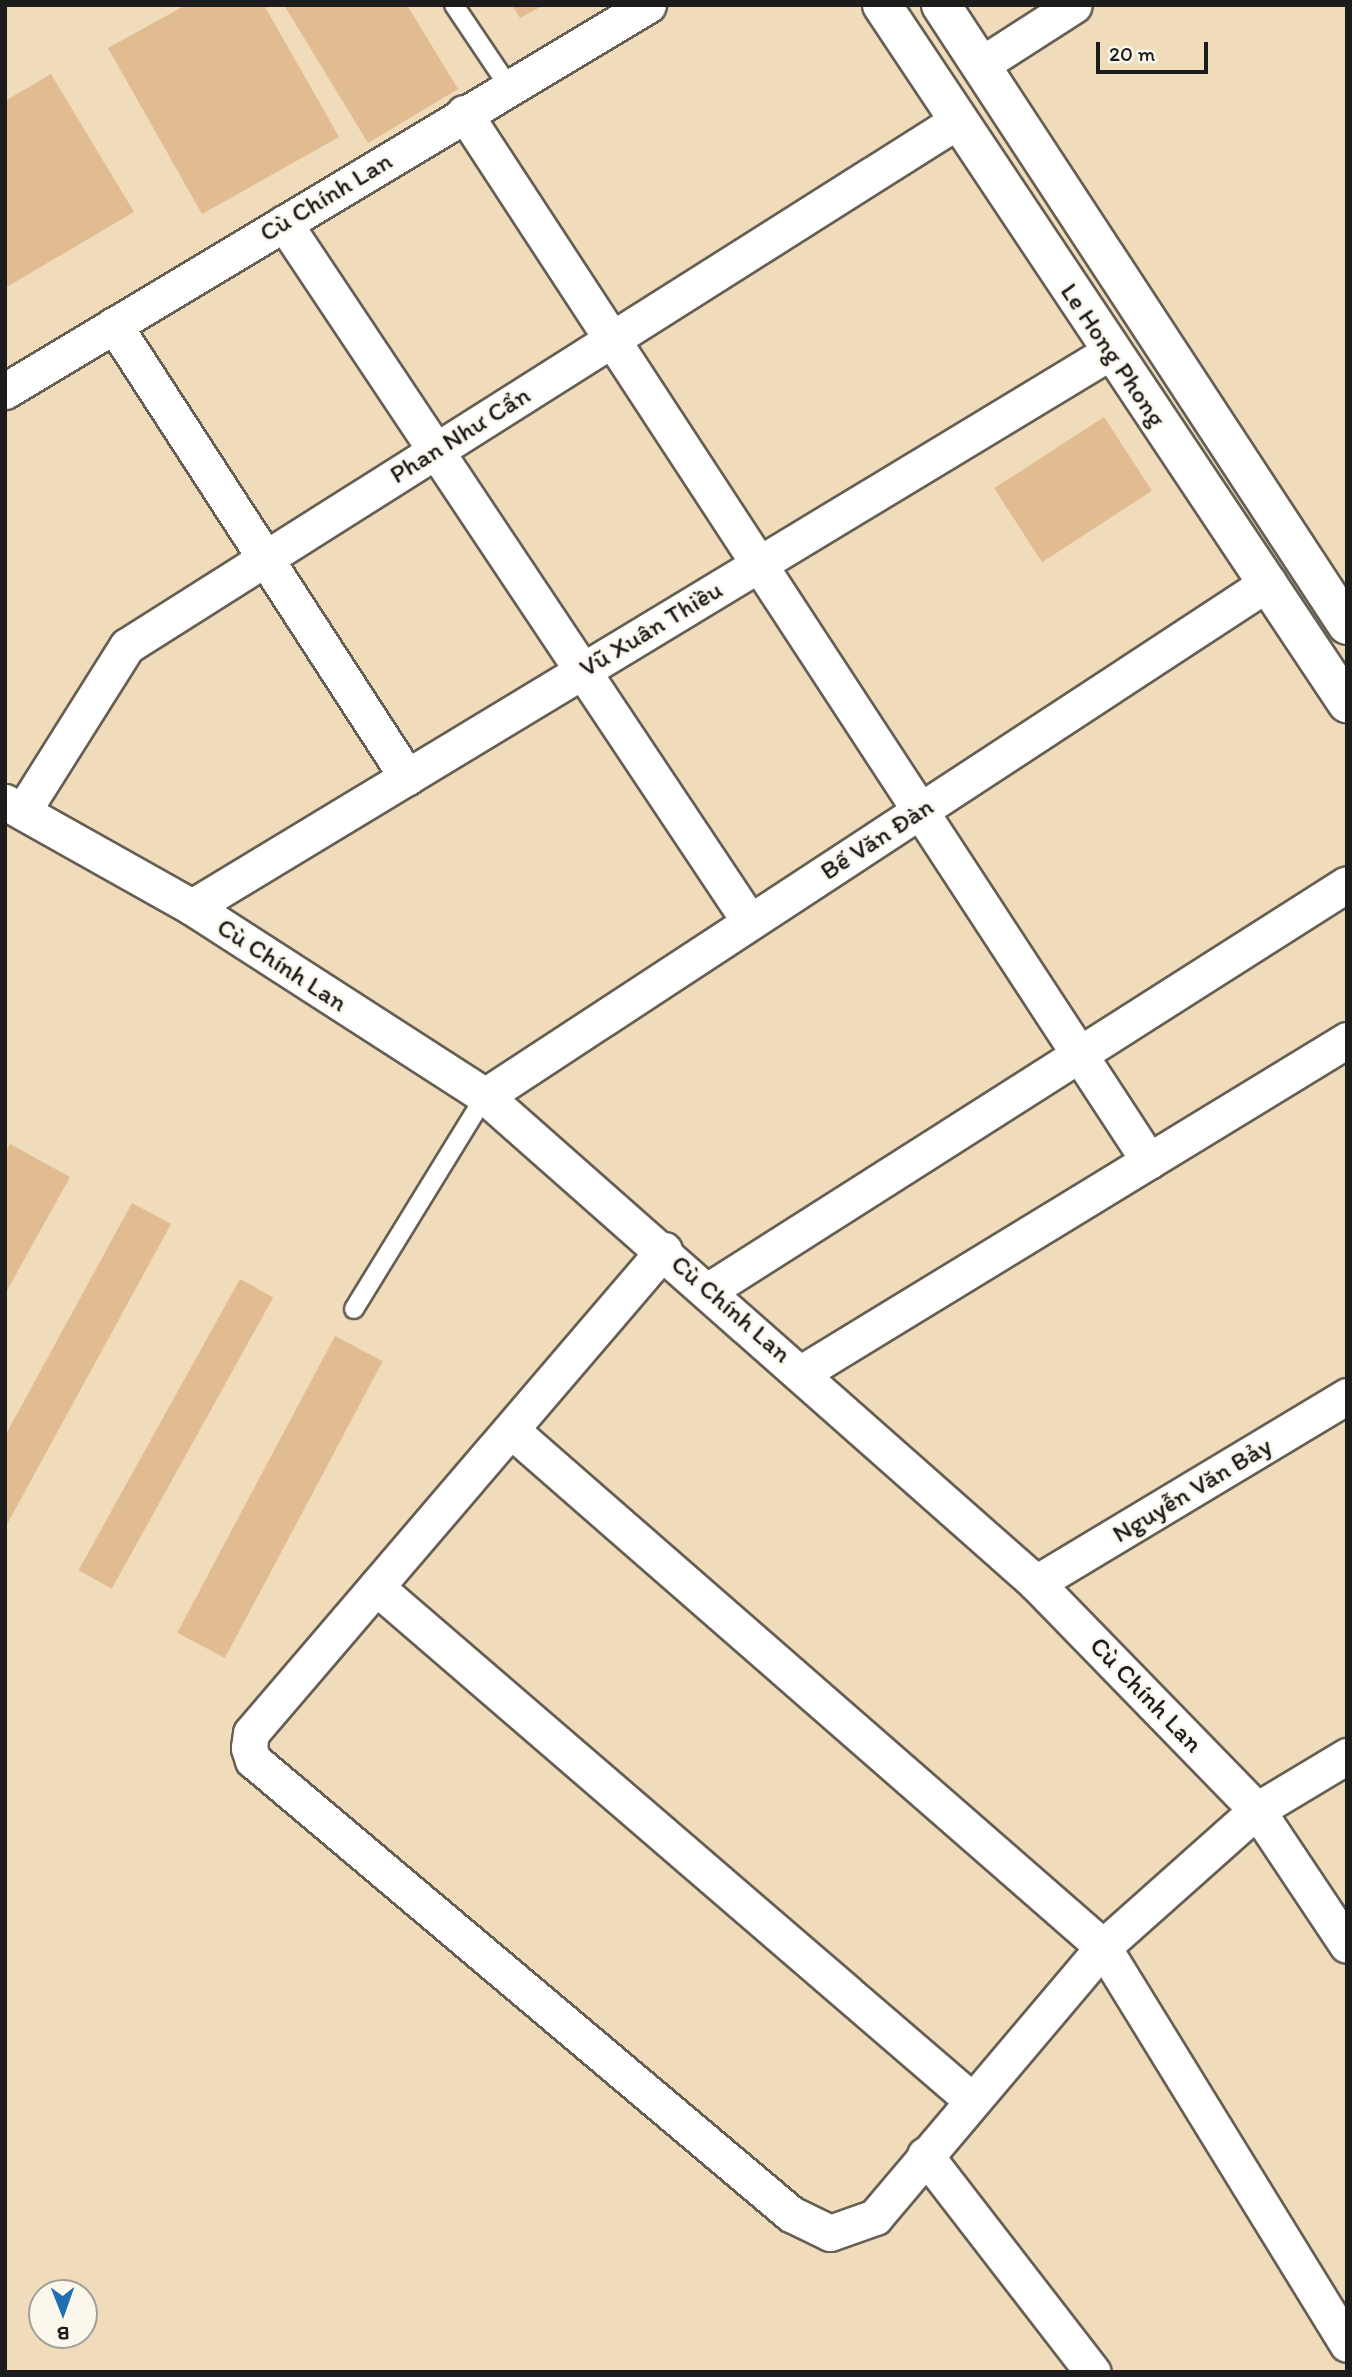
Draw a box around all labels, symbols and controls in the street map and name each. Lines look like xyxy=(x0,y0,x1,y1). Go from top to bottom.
scale bar xyxy=(1100,28,1212,72)
text: 20 m xyxy=(1109,41,1155,66)
street label: Cù Chính Lan xyxy=(254,145,398,249)
street label: Le Hong Phong xyxy=(1054,278,1172,432)
street label: Phan Như Cẩn xyxy=(384,379,536,491)
street label: Vũ Xuân Thiều xyxy=(573,574,729,684)
street label: Bế Văn Đàn xyxy=(814,791,940,887)
street label: Cù Chính Lan xyxy=(211,911,353,1019)
street label: Cù Chính Lan xyxy=(665,1248,797,1370)
street label: Nguyễn Văn Bảy xyxy=(1106,1430,1278,1550)
street label: Cù Chính Lan xyxy=(1083,1631,1209,1759)
north arrow xyxy=(28,2279,98,2349)
text: B xyxy=(57,2322,70,2345)

